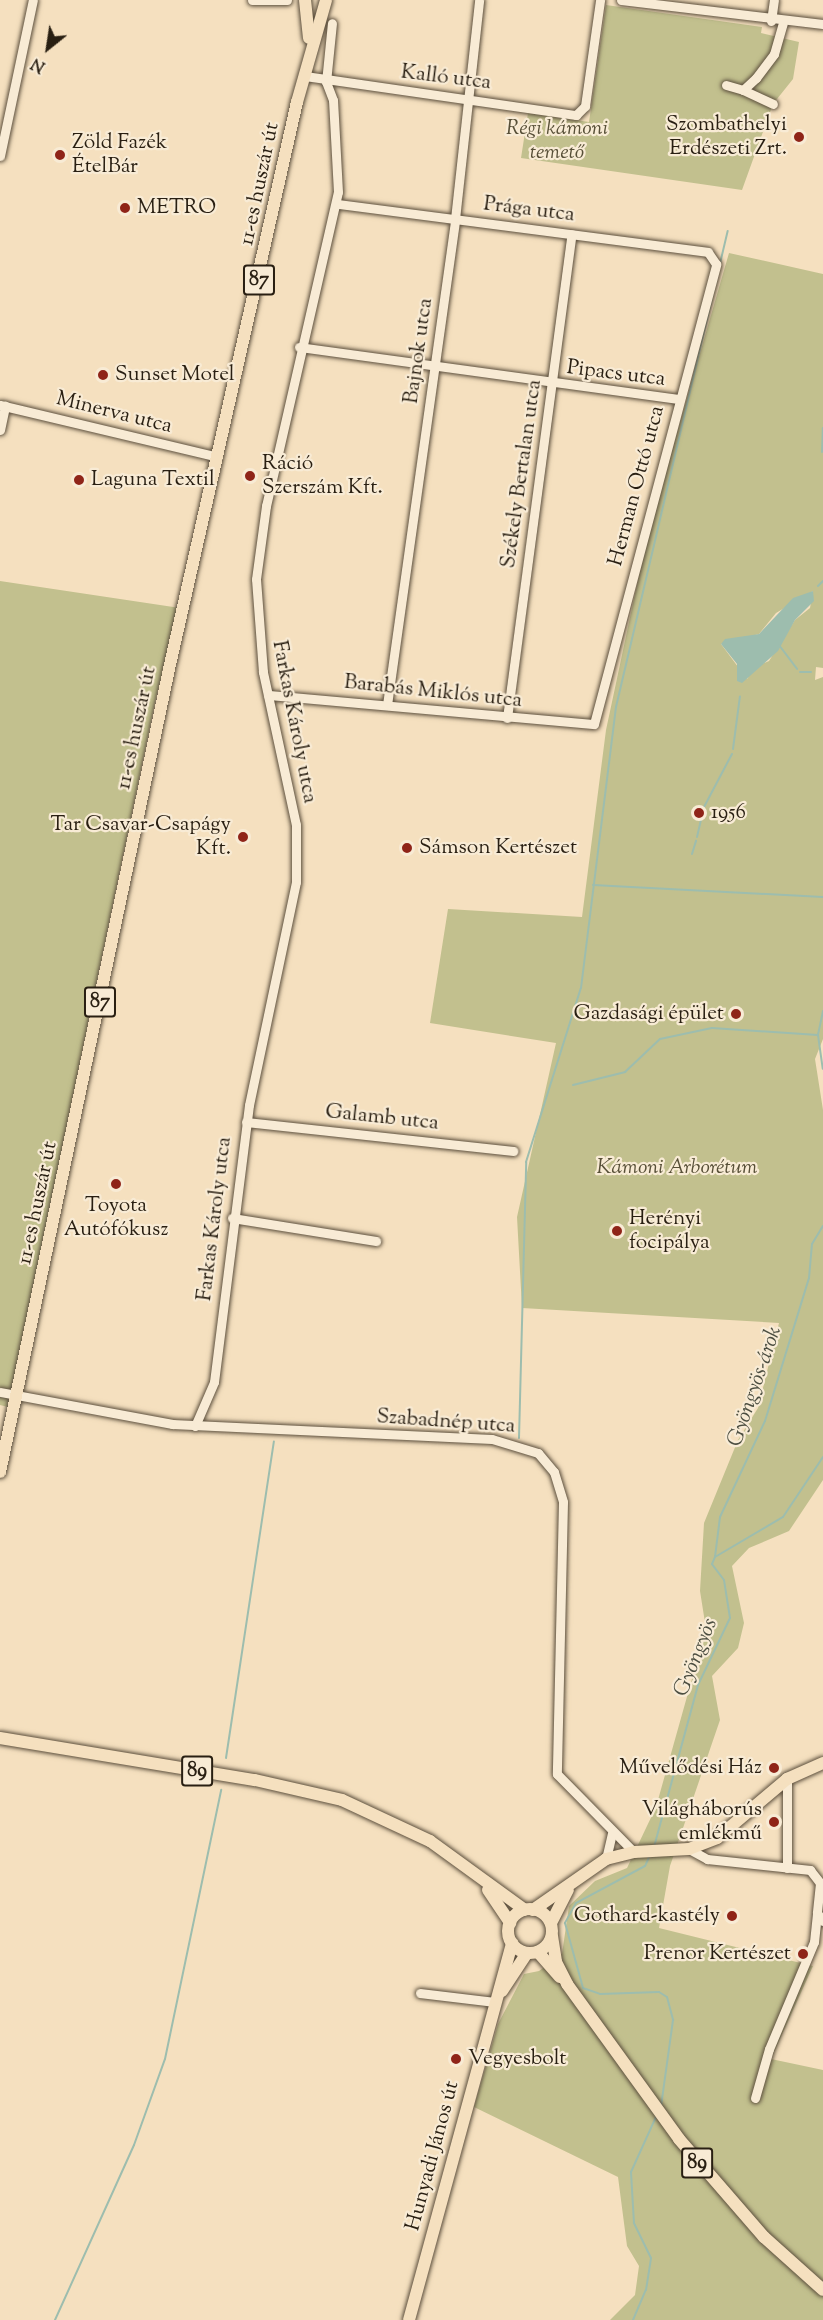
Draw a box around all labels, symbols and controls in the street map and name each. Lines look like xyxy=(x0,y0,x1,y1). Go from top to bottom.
north arrow xyxy=(18,18,78,78)
text: N xyxy=(27,51,50,77)
street label: Kalló utca xyxy=(399,60,493,96)
place label: Szombathelyi Erdészeti Zrt. xyxy=(666,112,787,162)
park label: Régi kámoni temető xyxy=(506,116,608,166)
street label: 11-es huszár út xyxy=(235,120,285,248)
place label: Zöld Fazék ÉtelBár xyxy=(72,130,167,180)
marker: Szombathelyi Erdészeti Zrt. xyxy=(792,130,806,144)
marker: Zöld Fazék ÉtelBár xyxy=(53,148,67,162)
street label: Prága utca xyxy=(482,192,576,228)
place label: METRO xyxy=(137,195,216,221)
marker: METRO xyxy=(118,201,132,215)
road number: 87 xyxy=(242,263,276,297)
street label: Bajnok utca xyxy=(399,297,439,405)
street label: Pipacs utca xyxy=(565,355,667,393)
place label: Sunset Motel xyxy=(115,362,235,388)
marker: Sunset Motel xyxy=(96,368,110,382)
street label: Székely Bertalan utca xyxy=(496,378,548,570)
street label: Minerva utca xyxy=(53,386,175,440)
street label: Herman Ottó utca xyxy=(603,403,671,569)
place label: Ráció Szerszám Kft. xyxy=(262,451,383,501)
place label: Laguna Textil xyxy=(91,467,215,493)
marker: Ráció Szerszám Kft. xyxy=(243,469,257,483)
marker: Laguna Textil xyxy=(72,473,86,487)
street label: Farkas Károly utca xyxy=(266,639,322,805)
street label: 11-es huszár út xyxy=(112,664,162,792)
street label: Barabás Miklós utca xyxy=(343,670,523,714)
place label: 1956 xyxy=(711,800,746,826)
marker: 1956 xyxy=(692,806,706,820)
place label: Tar Csavar-Csapágy Kft. xyxy=(51,812,231,862)
marker: Tar Csavar-Csapágy Kft. xyxy=(236,830,250,844)
place label: Sámson Kertészet xyxy=(419,835,577,861)
marker: Sámson Kertészet xyxy=(400,841,414,855)
road number: 87 xyxy=(84,985,116,1019)
place label: Gazdasági épület xyxy=(573,1001,724,1027)
marker: Gazdasági épület xyxy=(729,1007,743,1021)
street label: Galamb utca xyxy=(324,1100,440,1136)
street label: Farkas Károly utca xyxy=(192,1135,238,1303)
street label: 11-es huszár út xyxy=(13,1139,63,1267)
park label: Kámoni Arborétum xyxy=(596,1155,758,1181)
marker: Toyota Autófókusz xyxy=(109,1177,123,1191)
place label: Toyota Autófókusz xyxy=(64,1193,168,1243)
place label: Herényi focipálya xyxy=(629,1206,710,1256)
marker: Herényi focipálya xyxy=(610,1224,624,1238)
water label: Gyöngyös-árok xyxy=(723,1323,789,1451)
street label: Szabadnép utca xyxy=(376,1405,516,1439)
water label: Gyöngyös xyxy=(669,1615,725,1701)
road number: 89 xyxy=(180,1754,214,1788)
place label: Művelődési Ház xyxy=(619,1755,762,1781)
marker: Művelődési Ház xyxy=(767,1761,781,1775)
place label: Világháborús emlékmű xyxy=(642,1797,762,1847)
marker: Világháborús emlékmű xyxy=(767,1815,781,1829)
place label: Gothard-kastély xyxy=(574,1903,720,1929)
marker: Gothard-kastély xyxy=(725,1909,739,1923)
place label: Prenor Kertészet xyxy=(644,1941,791,1967)
marker: Prenor Kertészet xyxy=(796,1947,810,1961)
place label: Vegyesbolt xyxy=(468,2046,567,2072)
marker: Vegyesbolt xyxy=(449,2052,463,2066)
street label: Hunyadi János út xyxy=(401,2078,465,2234)
road number: 89 xyxy=(680,2146,714,2180)

